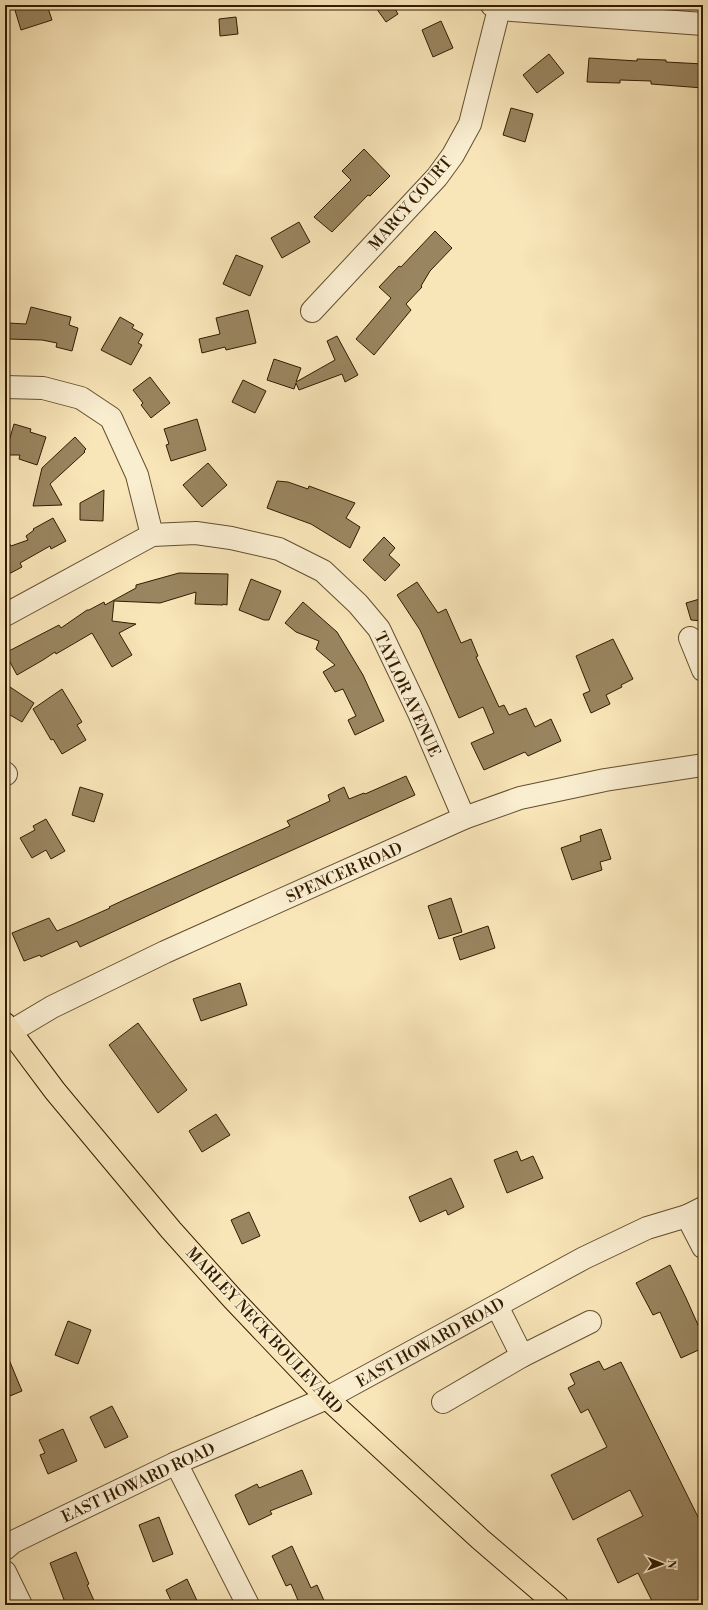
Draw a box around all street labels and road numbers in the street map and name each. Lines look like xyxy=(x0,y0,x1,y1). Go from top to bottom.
street label: MARCY COURT xyxy=(364,153,457,255)
street label: TAYLOR AVENUE xyxy=(369,629,445,760)
street label: SPENCER ROAD xyxy=(283,838,406,908)
street label: MARLEY NECK BOULEVARD xyxy=(182,1243,347,1418)
street label: EAST HOWARD ROAD xyxy=(353,1294,508,1392)
street label: EAST HOWARD ROAD xyxy=(59,1439,218,1527)

